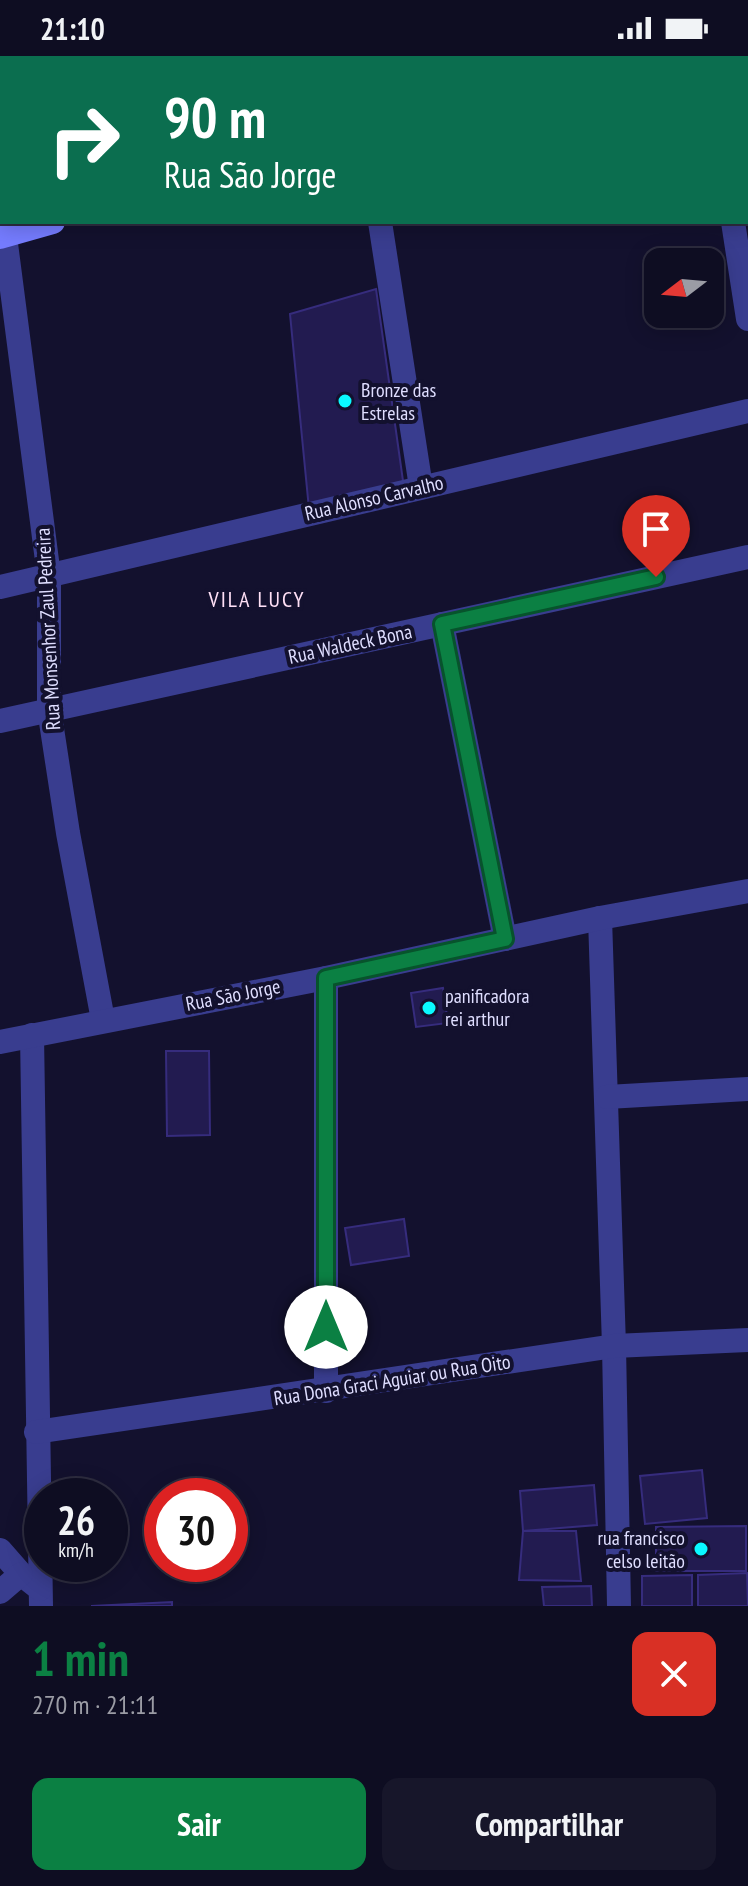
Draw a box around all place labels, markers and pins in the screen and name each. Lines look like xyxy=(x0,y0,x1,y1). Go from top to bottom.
place label: Bronze das Estrelas xyxy=(361,377,436,426)
marker: Bronze das Estrelas xyxy=(336,392,354,410)
pin xyxy=(622,495,690,577)
place label: panificadora rei arthur xyxy=(445,983,529,1032)
marker: panificadora rei arthur xyxy=(420,999,438,1017)
place label: rua francisco celso leitão xyxy=(598,1525,685,1574)
marker: rua francisco celso leitão xyxy=(692,1540,710,1558)

